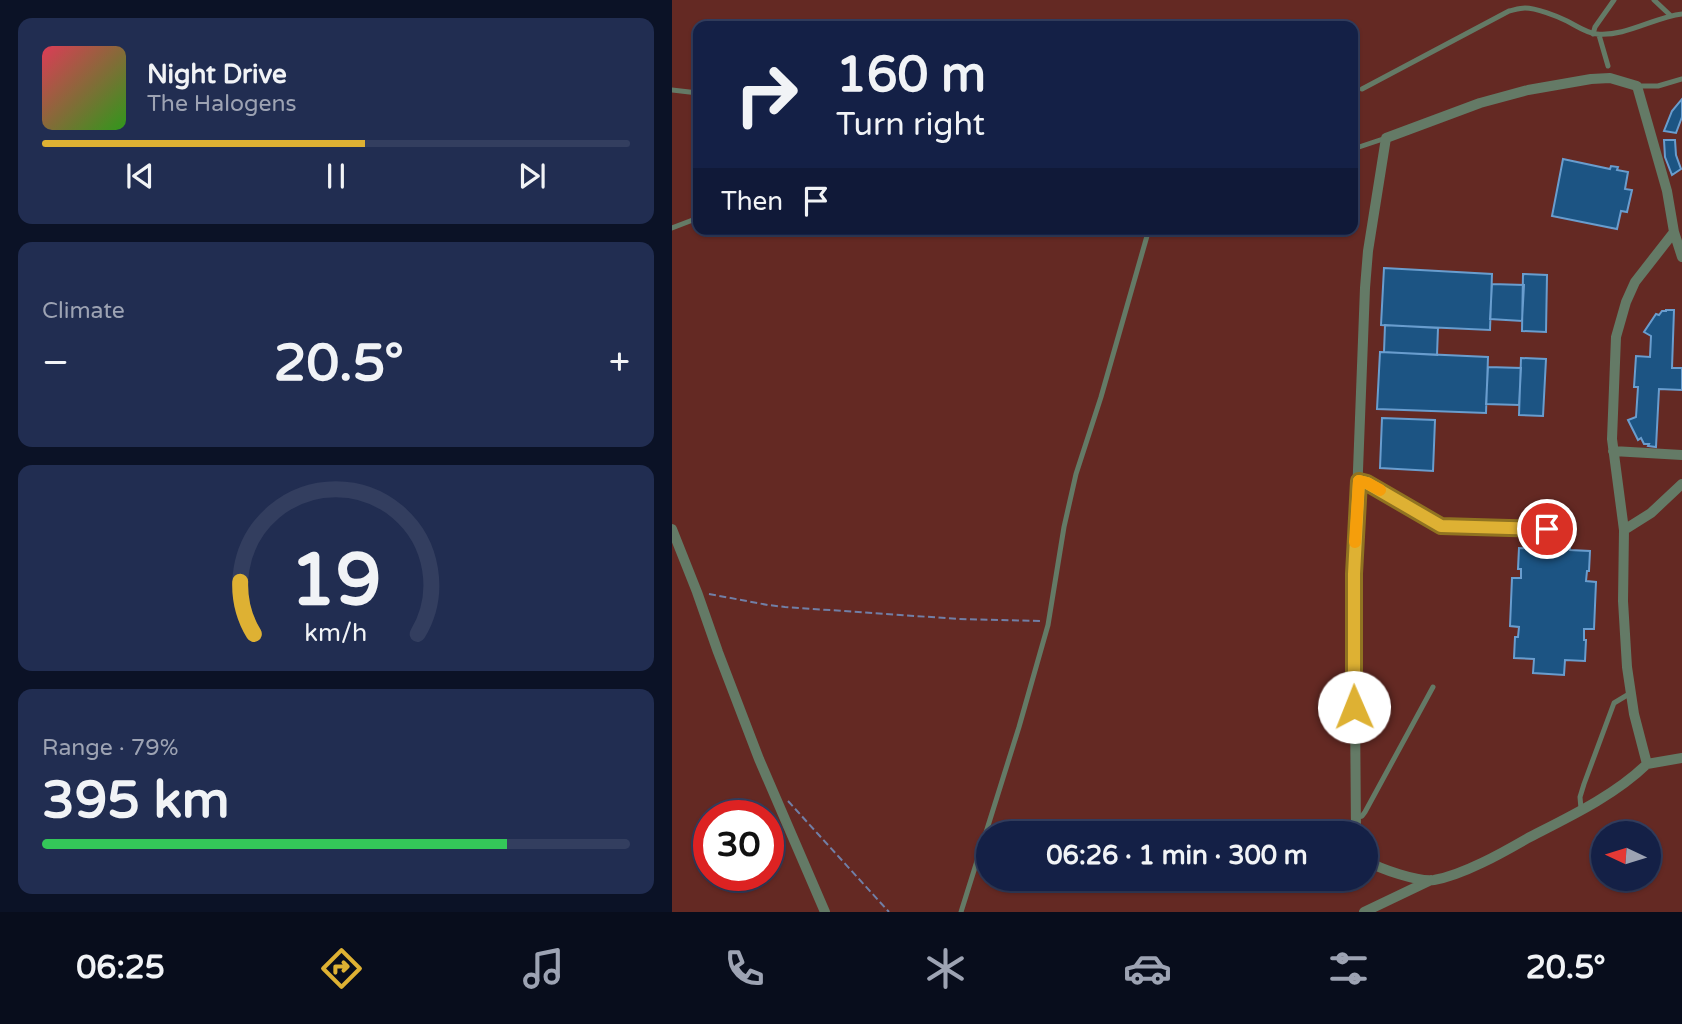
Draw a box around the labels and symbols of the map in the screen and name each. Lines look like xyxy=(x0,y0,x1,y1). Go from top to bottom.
pin xyxy=(1517,499,1577,559)
position arrow xyxy=(1317,670,1391,744)
speed limit sign: 30 xyxy=(693,800,784,891)
north arrow xyxy=(1591,821,1661,891)

